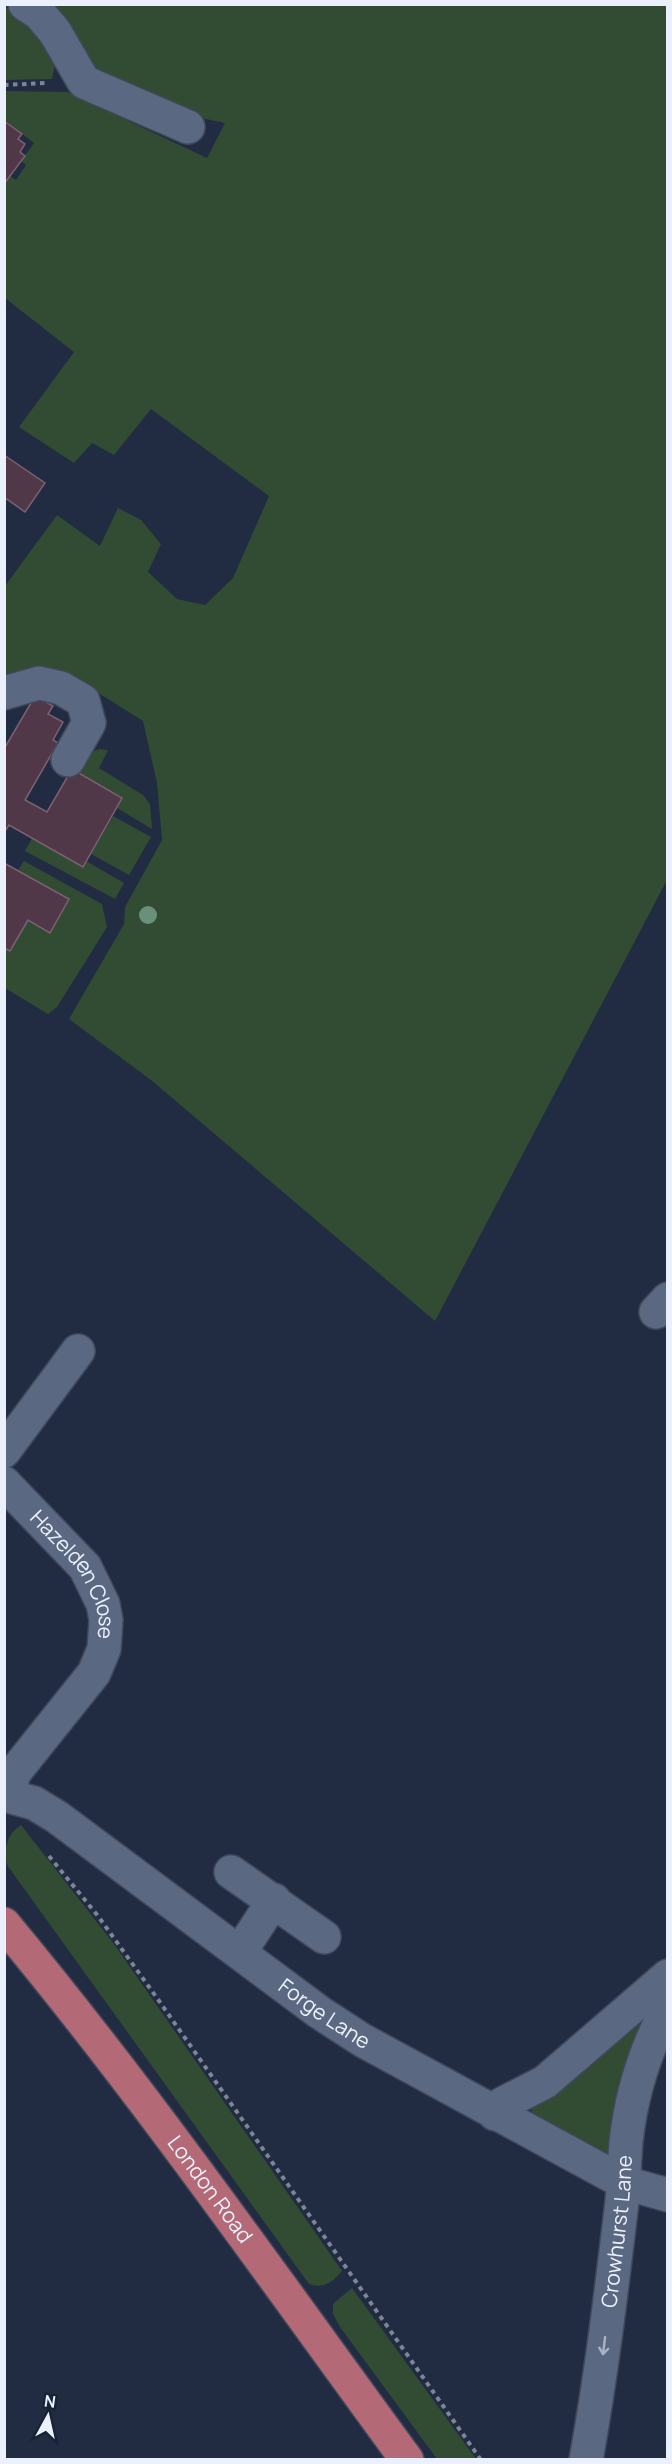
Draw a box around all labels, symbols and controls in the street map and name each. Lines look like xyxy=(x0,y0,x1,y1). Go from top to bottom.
street label: Hazelden Close xyxy=(24,1503,121,1640)
street label: Forge Lane xyxy=(273,1972,375,2055)
street label: London Road xyxy=(162,2129,260,2248)
street label: Crowhurst Lane xyxy=(594,2154,638,2309)
one-way arrow xyxy=(598,2335,609,2355)
north arrow xyxy=(18,2386,78,2446)
text: N xyxy=(43,2389,57,2413)

